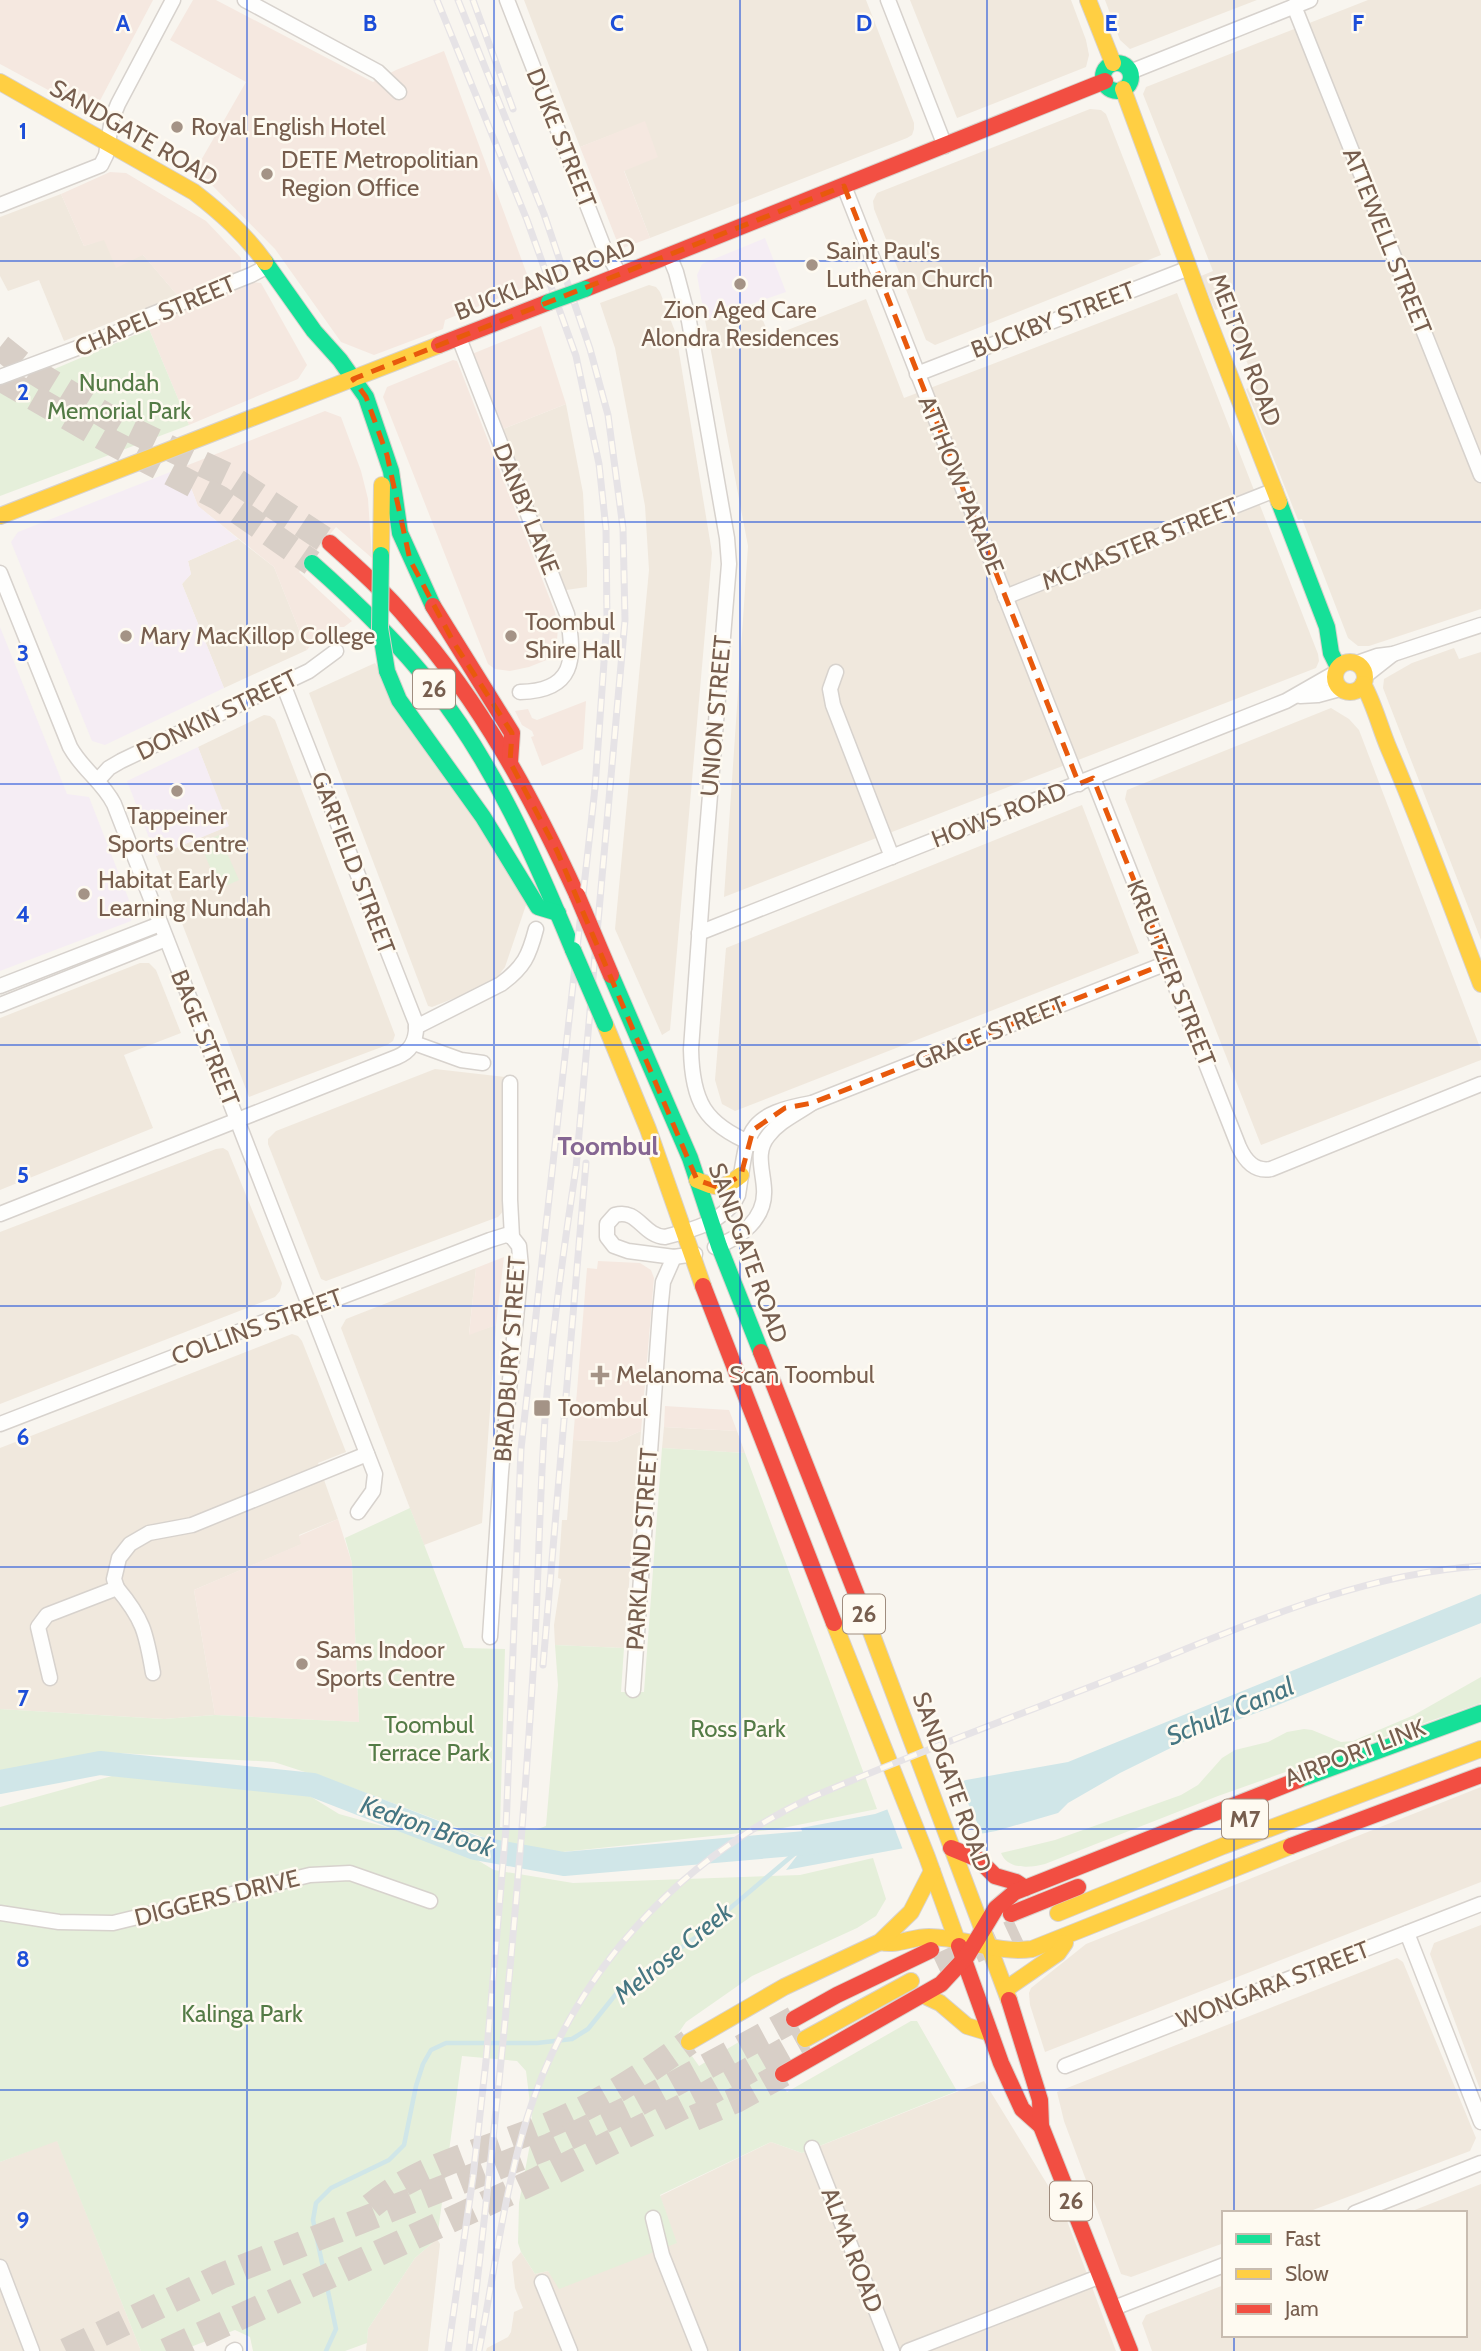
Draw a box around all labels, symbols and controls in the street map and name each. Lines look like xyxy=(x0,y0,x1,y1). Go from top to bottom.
text: A xyxy=(116,9,131,37)
text: B xyxy=(363,9,377,37)
text: C xyxy=(610,9,624,37)
text: D xyxy=(856,9,872,37)
text: E xyxy=(1104,9,1118,37)
text: F xyxy=(1352,9,1364,37)
street label: DUKE STREET xyxy=(520,64,603,212)
street label: SANDGATE ROAD xyxy=(45,73,223,192)
place label: Royal English Hotel xyxy=(191,112,386,141)
text: 1 xyxy=(19,117,27,145)
marker: Royal English Hotel xyxy=(169,119,185,135)
street label: ATTEWELL STREET xyxy=(1337,143,1438,338)
place label: DETE Metropolitian Region Office xyxy=(281,145,479,202)
marker: DETE Metropolitian Region Office xyxy=(259,166,275,182)
street label: BUCKLAND ROAD xyxy=(450,231,639,326)
place label: Saint Paul's Lutheran Church xyxy=(826,236,993,293)
marker: Saint Paul's Lutheran Church xyxy=(804,257,820,273)
street label: CHAPEL STREET xyxy=(70,269,240,362)
street label: MELTON ROAD xyxy=(1203,269,1288,430)
street label: BUCKBY STREET xyxy=(967,275,1139,364)
marker: Zion Aged Care Alondra Residences xyxy=(732,276,748,292)
place label: Zion Aged Care Alondra Residences xyxy=(641,295,839,352)
park label: Nundah Memorial Park xyxy=(47,368,191,425)
text: 2 xyxy=(17,378,29,406)
street label: ATTHOW PARADE xyxy=(912,391,1010,578)
street label: DANBY LANE xyxy=(487,439,566,578)
street label: MCMASTER STREET xyxy=(1037,491,1242,596)
place label: Toombul Shire Hall xyxy=(525,607,622,664)
place label: Mary MacKillop College xyxy=(140,621,375,650)
marker: Mary MacKillop College xyxy=(118,628,134,644)
marker: Toombul Shire Hall xyxy=(503,628,519,644)
street label: UNION STREET xyxy=(694,634,737,798)
text: 3 xyxy=(17,639,29,667)
street label: DONKIN STREET xyxy=(132,663,302,766)
road number: 26 xyxy=(413,670,455,708)
street label: GARFIELD STREET xyxy=(305,768,402,958)
street label: HOWS ROAD xyxy=(927,776,1070,854)
marker: Tappeiner Sports Centre xyxy=(169,783,185,799)
place label: Tappeiner Sports Centre xyxy=(107,801,247,858)
place label: Habitat Early Learning Nundah xyxy=(98,865,271,922)
street label: KREUTZER STREET xyxy=(1121,875,1222,1070)
marker: Habitat Early Learning Nundah xyxy=(76,886,92,902)
text: 4 xyxy=(16,900,30,928)
street label: BAGE STREET xyxy=(165,965,246,1110)
street label: GRACE STREET xyxy=(911,989,1069,1076)
district label: Toombul xyxy=(558,1130,659,1162)
street label: SANDGATE ROAD xyxy=(702,1159,794,1347)
text: 5 xyxy=(17,1161,29,1189)
street label: BRADBURY STREET xyxy=(488,1255,531,1463)
street label: COLLINS STREET xyxy=(167,1282,347,1371)
place label: Melanoma Scan Toombul xyxy=(616,1360,875,1389)
marker: Melanoma Scan Toombul xyxy=(590,1365,610,1385)
place label: Toombul xyxy=(558,1393,648,1422)
marker: Toombul xyxy=(532,1398,552,1418)
text: 6 xyxy=(17,1423,29,1451)
street label: PARKLAND STREET xyxy=(620,1447,663,1651)
road number: 26 xyxy=(843,1595,885,1634)
place label: Sams Indoor Sports Centre xyxy=(316,1635,455,1692)
marker: Sams Indoor Sports Centre xyxy=(294,1656,310,1672)
water label: Schulz Canal xyxy=(1161,1670,1299,1752)
text: 7 xyxy=(17,1684,29,1712)
street label: SANDGATE ROAD xyxy=(906,1688,998,1876)
park label: Toombul Terrace Park xyxy=(368,1710,490,1767)
street label: AIRPORT LINK xyxy=(1280,1712,1430,1793)
park label: Ross Park xyxy=(690,1714,786,1743)
water label: Kedron Brook xyxy=(356,1788,499,1864)
road number: M7 xyxy=(1222,1800,1268,1838)
street label: DIGGERS DRIVE xyxy=(131,1863,302,1932)
water label: Melrose Creek xyxy=(607,1895,739,2011)
street label: WONGARA STREET xyxy=(1172,1934,1373,2035)
text: 8 xyxy=(16,1945,30,1973)
park label: Kalinga Park xyxy=(181,1999,303,2028)
road number: 26 xyxy=(1050,2182,1092,2220)
street label: ALMA ROAD xyxy=(815,2183,890,2316)
text: 9 xyxy=(17,2206,29,2234)
legend xyxy=(1222,2211,1467,2337)
text: Fast xyxy=(1285,2226,1321,2251)
text: Slow xyxy=(1285,2261,1329,2286)
text: Jam xyxy=(1284,2296,1319,2321)

